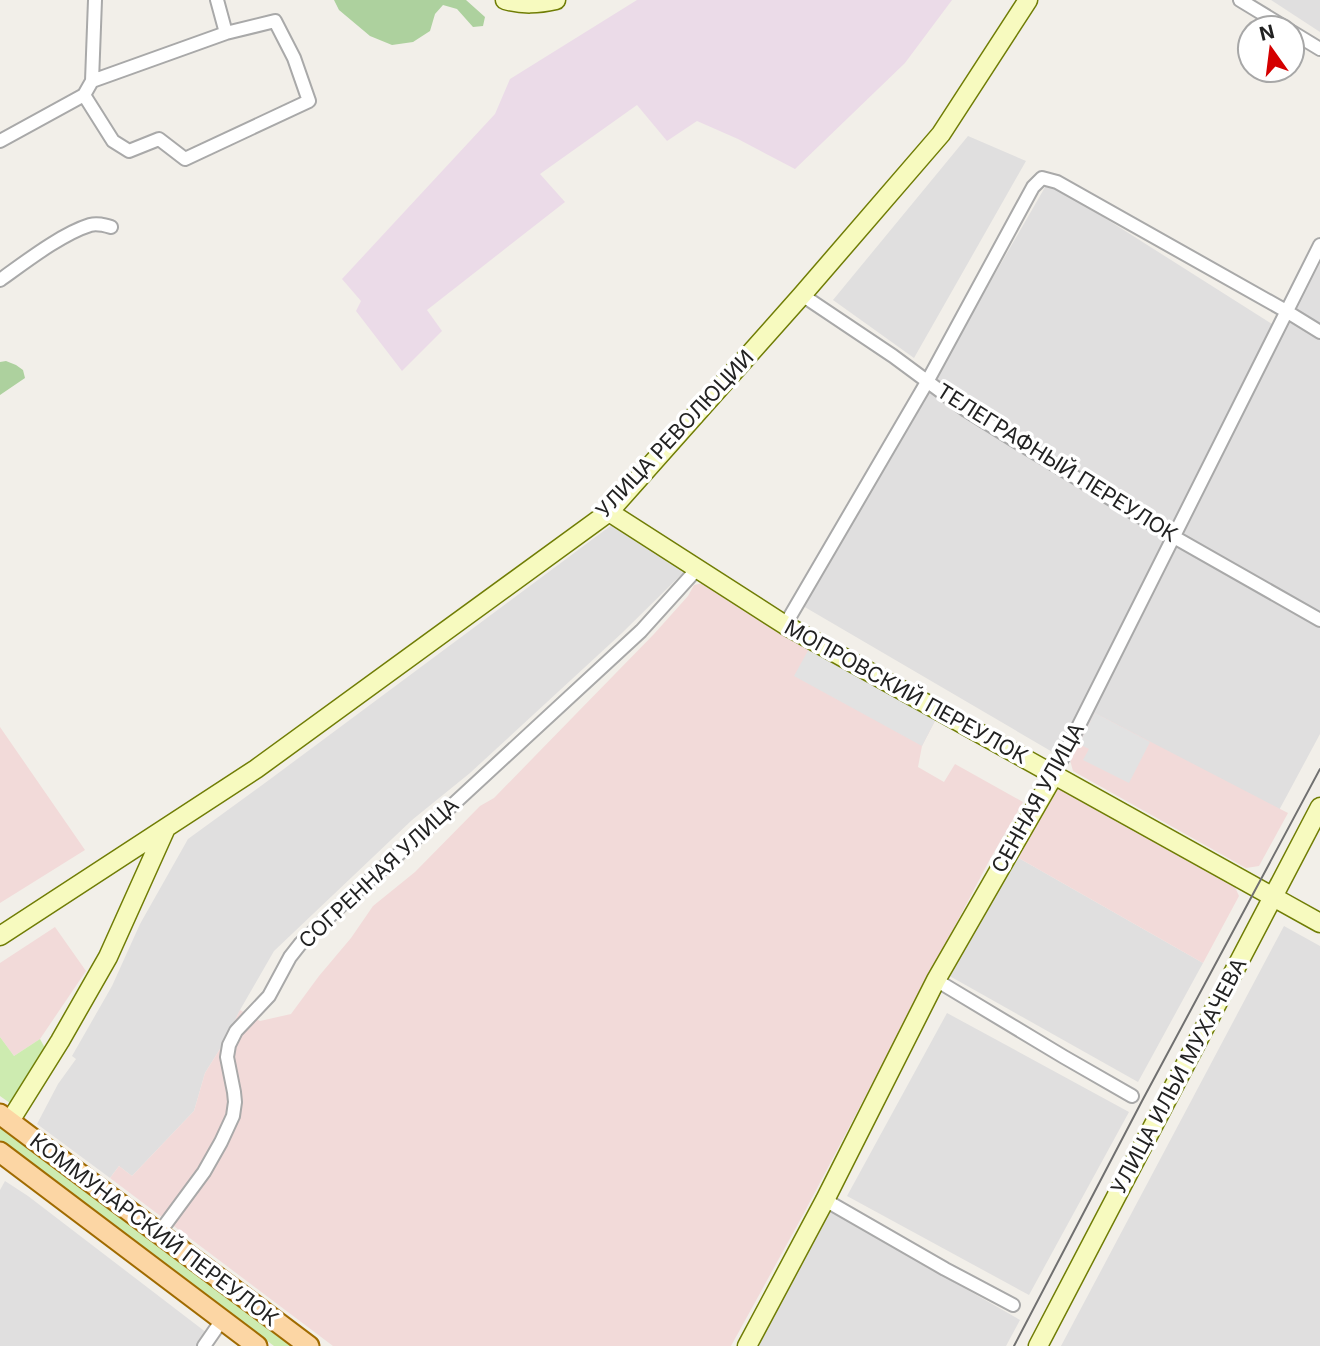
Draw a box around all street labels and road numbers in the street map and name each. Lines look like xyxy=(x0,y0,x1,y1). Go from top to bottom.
street label: УЛИЦА РЕВОЛЮЦИИ xyxy=(591,345,759,523)
street label: ТЕЛЕГРАФНЫЙ ПЕРЕУЛОК xyxy=(932,377,1183,547)
street label: МОПРОВСКИЙ ПЕРЕУЛОК xyxy=(780,613,1033,769)
street label: СЕННАЯ УЛИЦА xyxy=(986,718,1089,877)
street label: СОГРЕННАЯ УЛИЦА xyxy=(294,792,464,953)
street label: УЛИЦА ИЛЬИ МУХАЧЕВА xyxy=(1106,953,1251,1198)
street label: КОММУНАРСКИЙ ПЕРЕУЛОК xyxy=(25,1127,284,1331)

